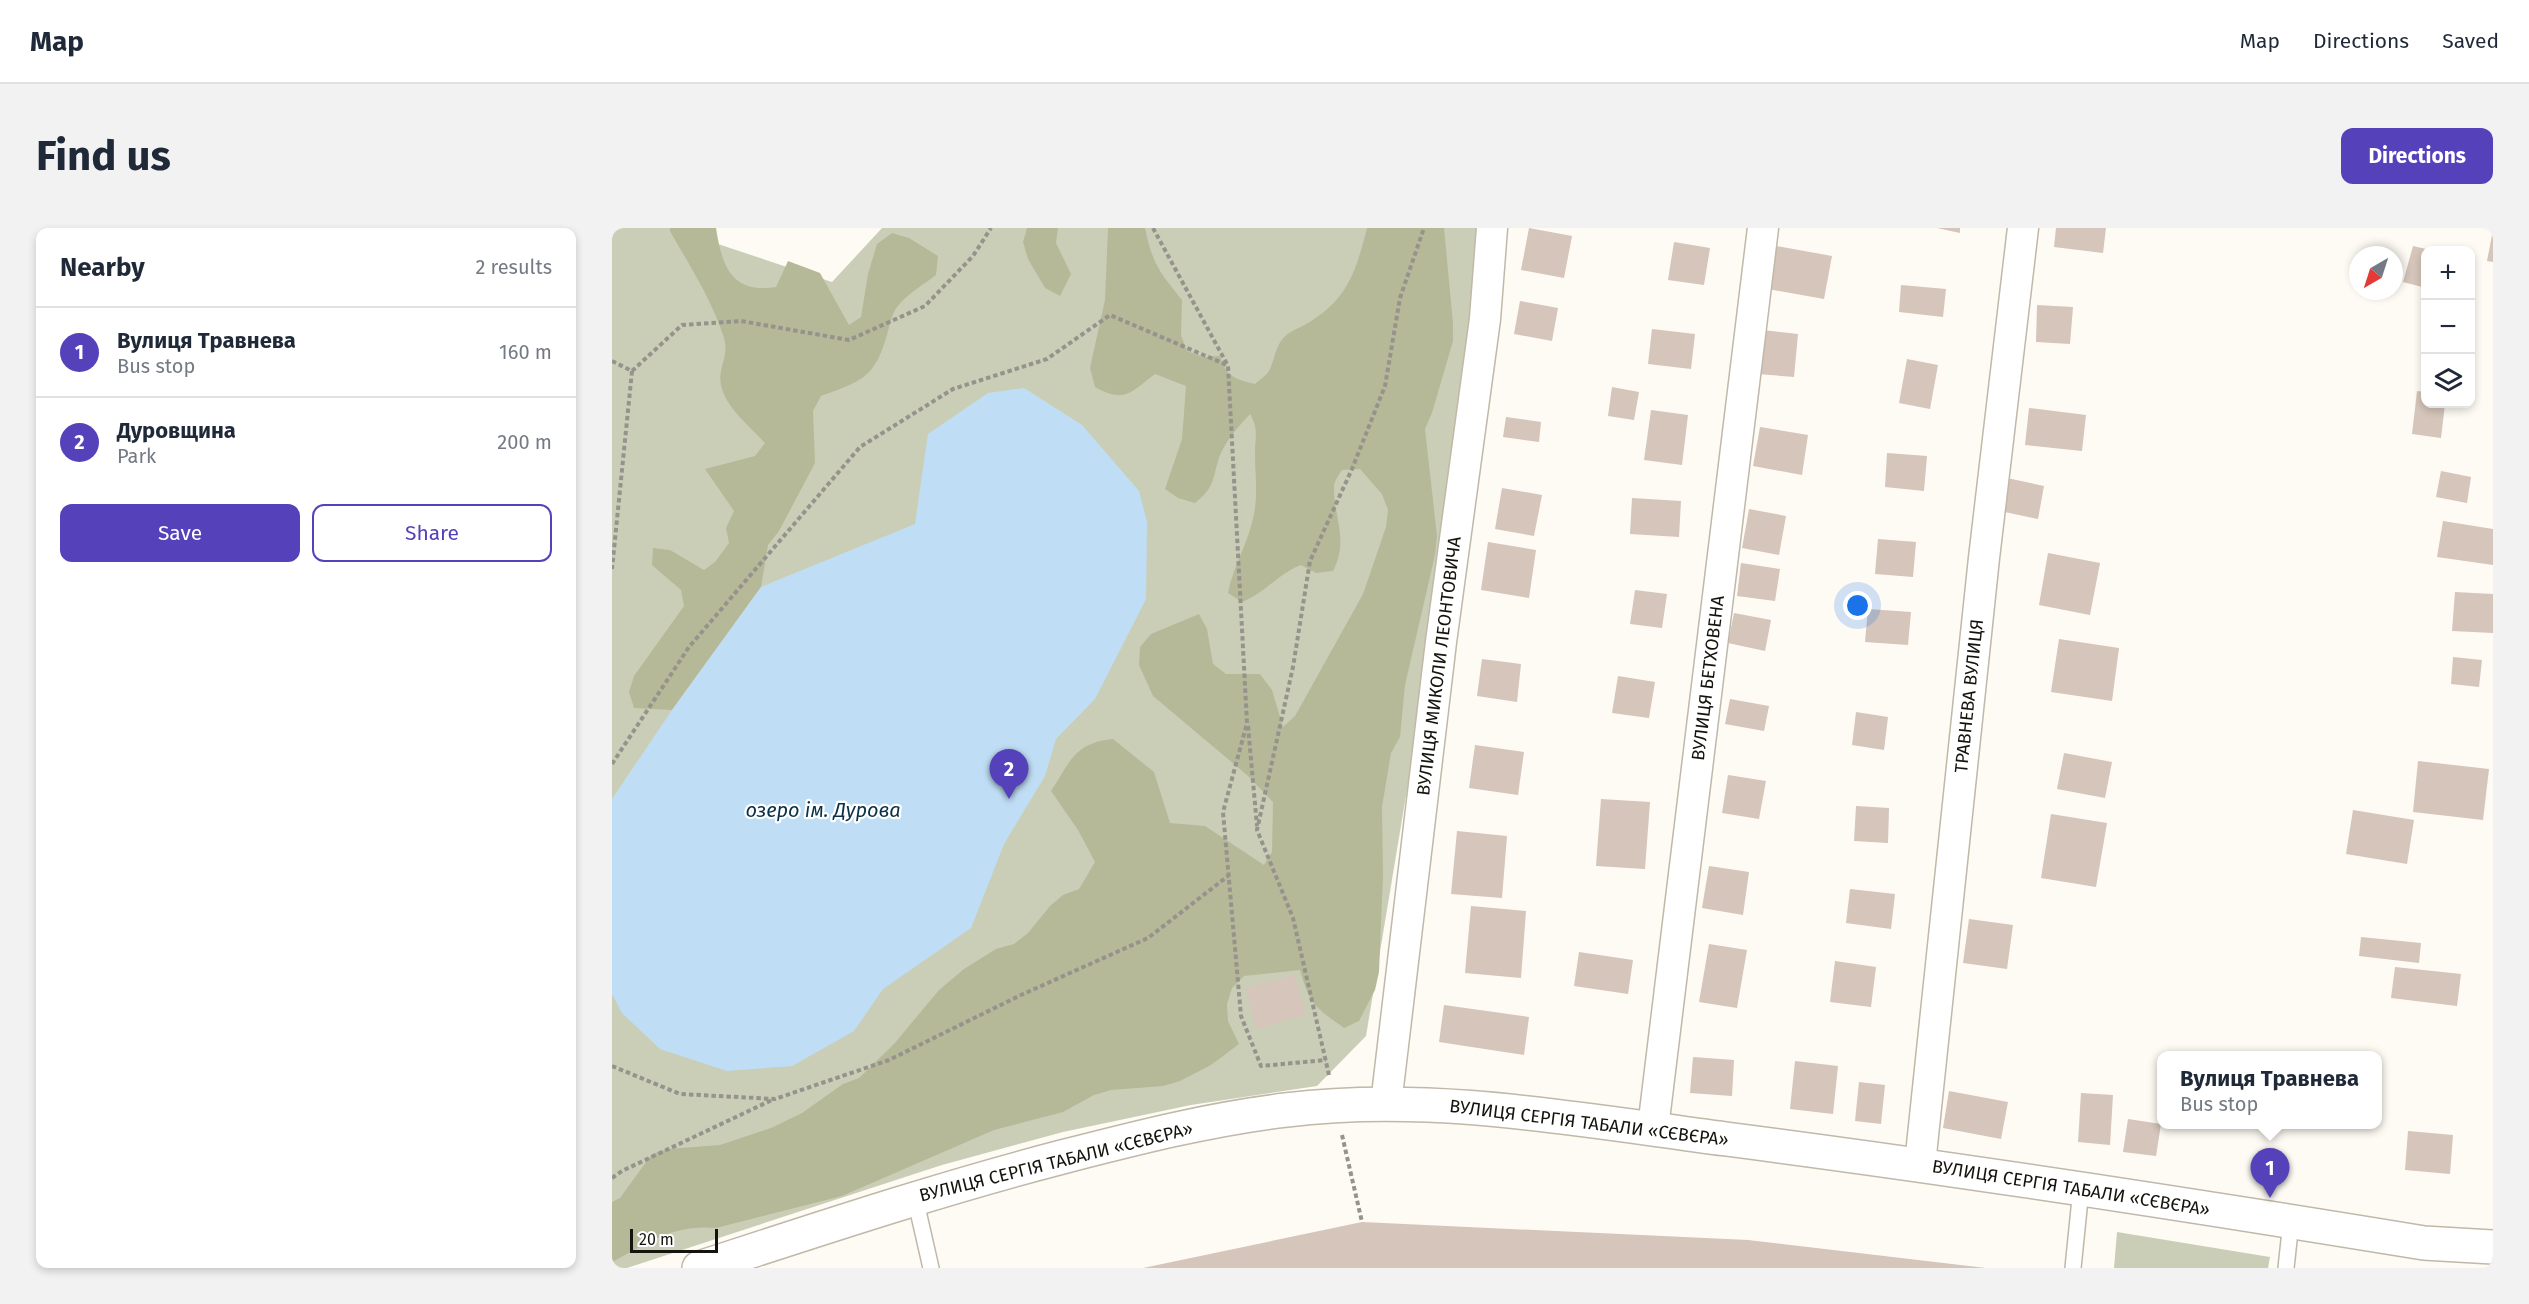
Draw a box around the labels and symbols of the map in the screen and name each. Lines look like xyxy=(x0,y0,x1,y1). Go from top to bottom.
north arrow xyxy=(2349,246,2403,300)
street label: ВУЛИЦЯ МИКОЛИ ЛЕОНТОВИЧА xyxy=(1412,534,1466,797)
your location xyxy=(1843,591,1872,620)
street label: ВУЛИЦЯ БЕТХОВЕНА xyxy=(1687,594,1729,762)
street label: ТРАВНЕВА ВУЛИЦЯ xyxy=(1950,618,1988,774)
pin: 2 xyxy=(990,750,1028,799)
water label: озеро ім. Дурова xyxy=(745,798,901,822)
street label: ВУЛИЦЯ СЕРГІЯ ТАБАЛИ «СЄВЄРА» xyxy=(1448,1095,1730,1151)
street label: ВУЛИЦЯ СЕРГІЯ ТАБАЛИ «СЄВЄРА» xyxy=(917,1117,1195,1207)
pin: 1 xyxy=(2250,1148,2290,1198)
street label: ВУЛИЦЯ СЕРГІЯ ТАБАЛИ «СЄВЄРА» xyxy=(1930,1155,2212,1221)
scale bar xyxy=(630,1226,718,1254)

